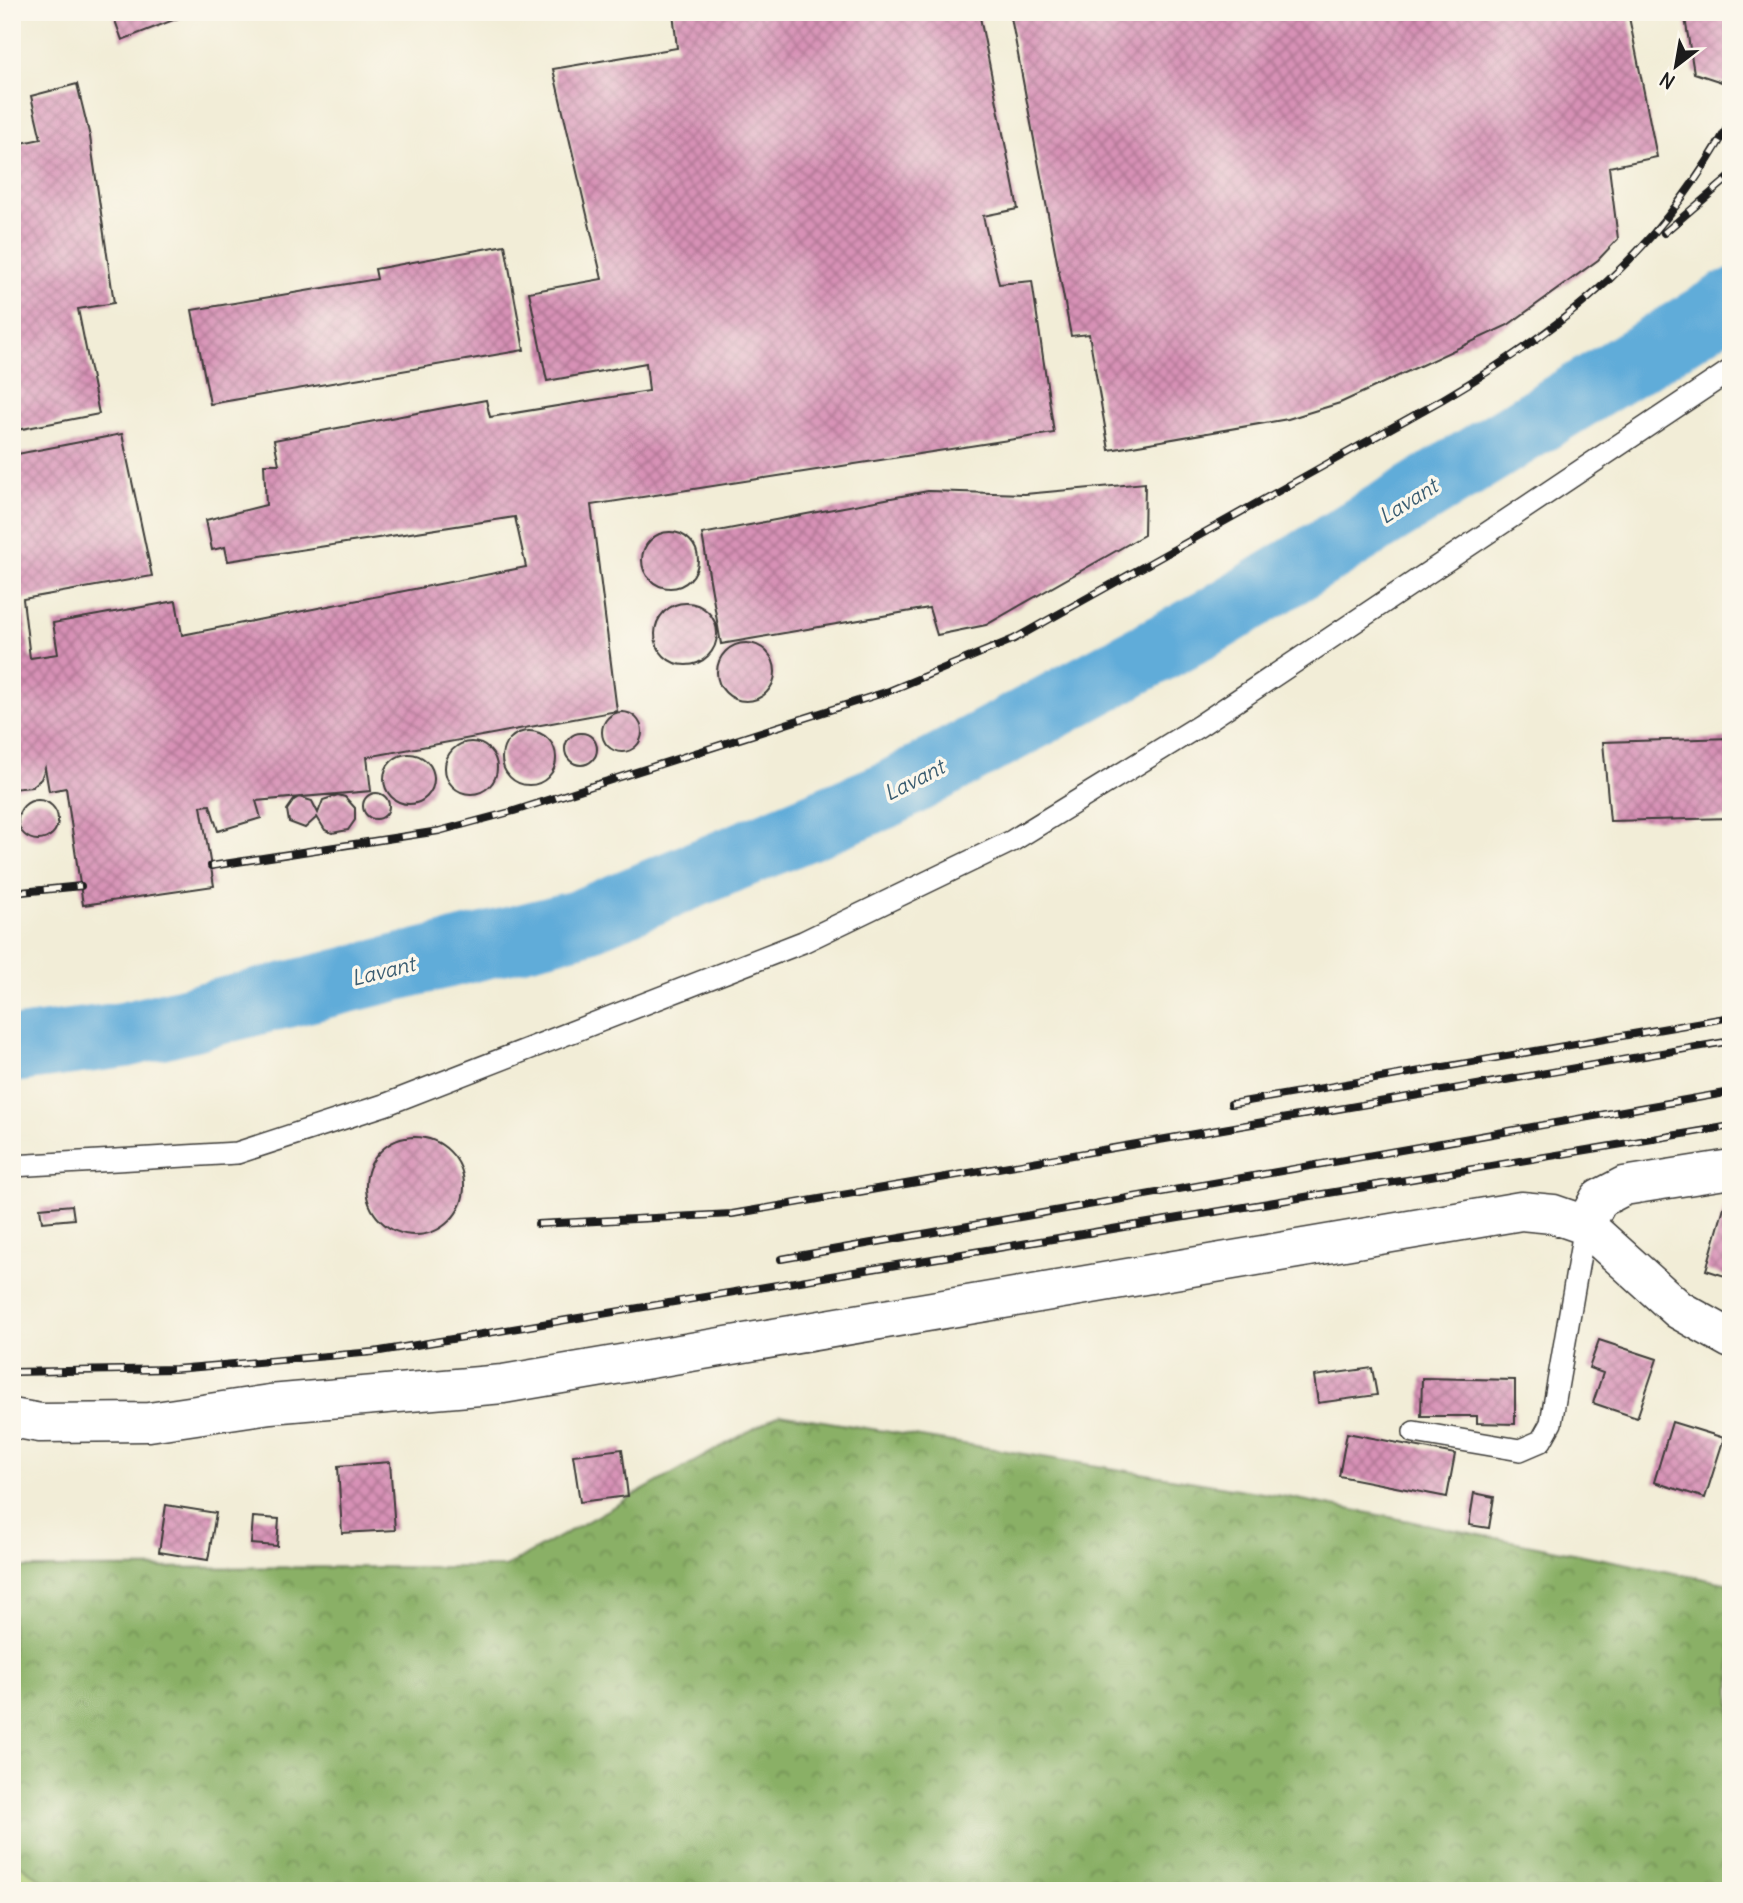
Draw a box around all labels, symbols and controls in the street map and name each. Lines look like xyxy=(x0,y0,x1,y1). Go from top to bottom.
north arrow xyxy=(1642,32,1712,102)
text: N xyxy=(1655,67,1679,94)
water label: Lavant xyxy=(1374,471,1445,530)
water label: Lavant xyxy=(879,752,951,807)
water label: Lavant xyxy=(348,949,420,992)

